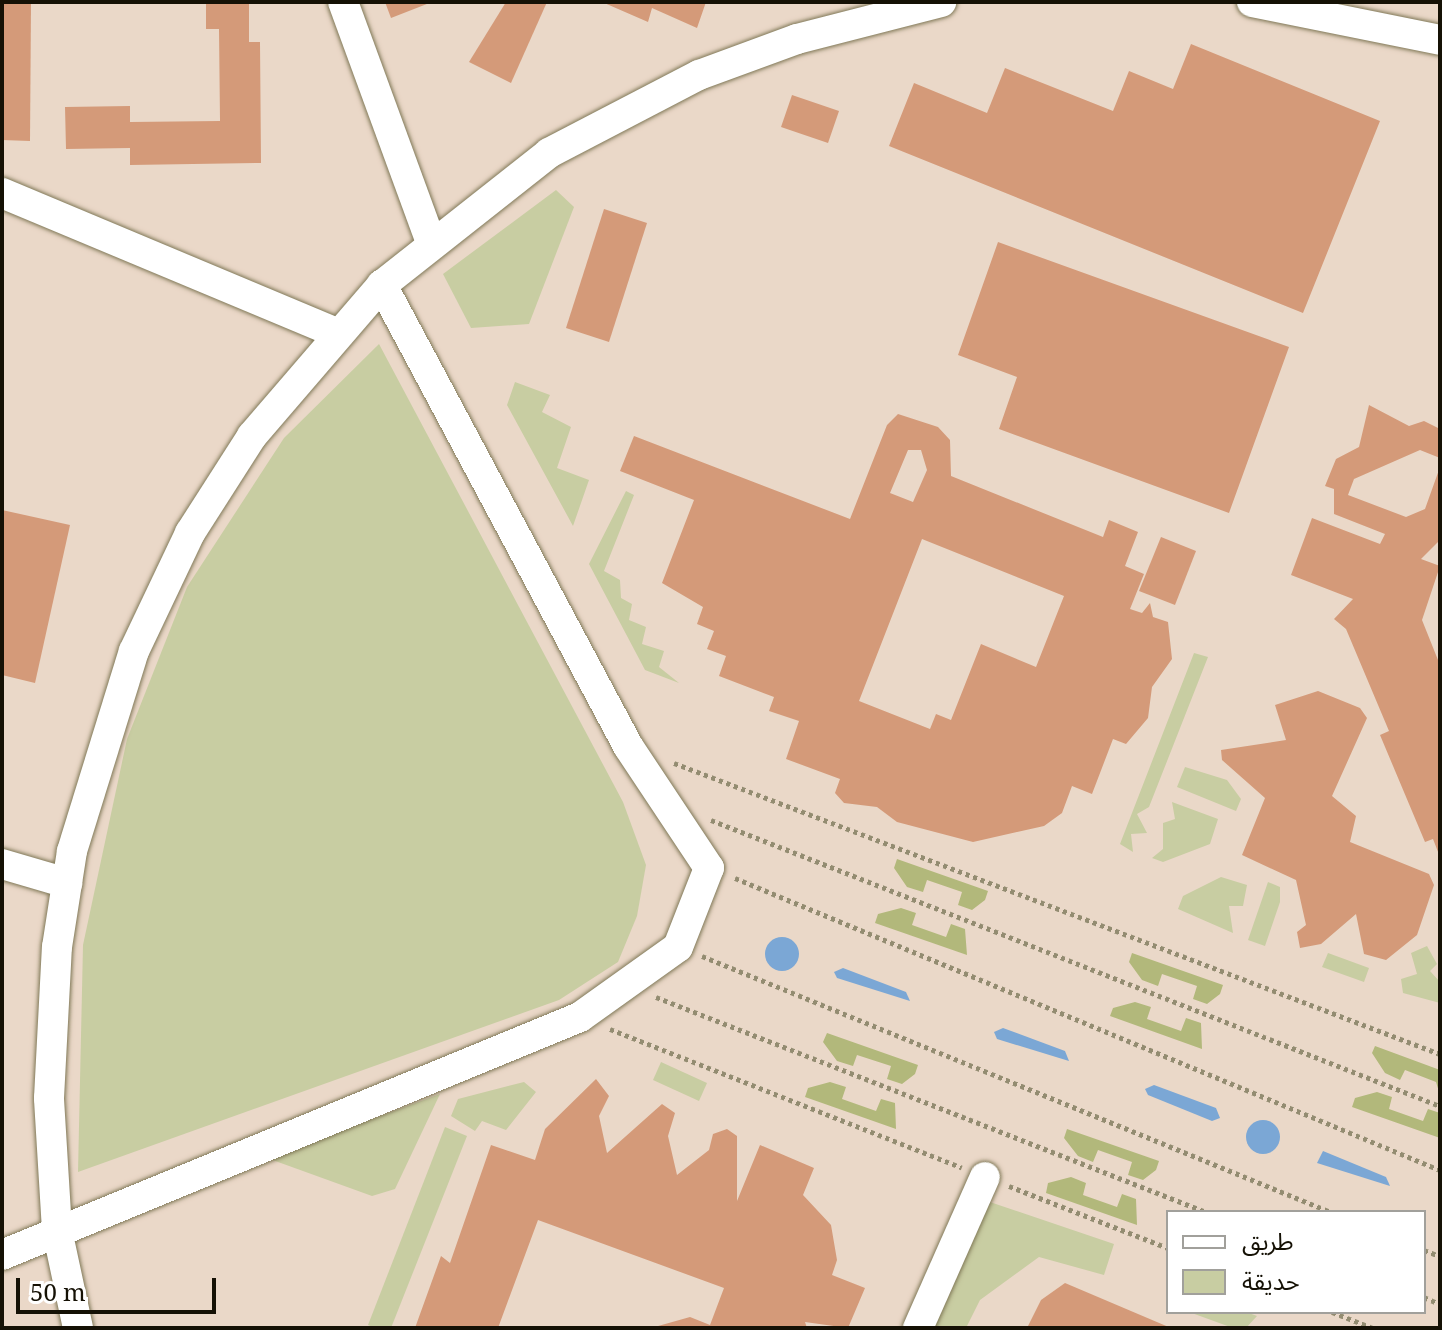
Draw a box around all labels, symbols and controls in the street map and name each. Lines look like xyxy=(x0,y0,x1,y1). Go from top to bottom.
legend xyxy=(1166,1210,1426,1314)
text: طريق xyxy=(1242,1224,1294,1257)
scale bar xyxy=(20,1262,220,1312)
text: حديقة xyxy=(1242,1264,1300,1297)
text: 50 m xyxy=(30,1275,86,1308)

